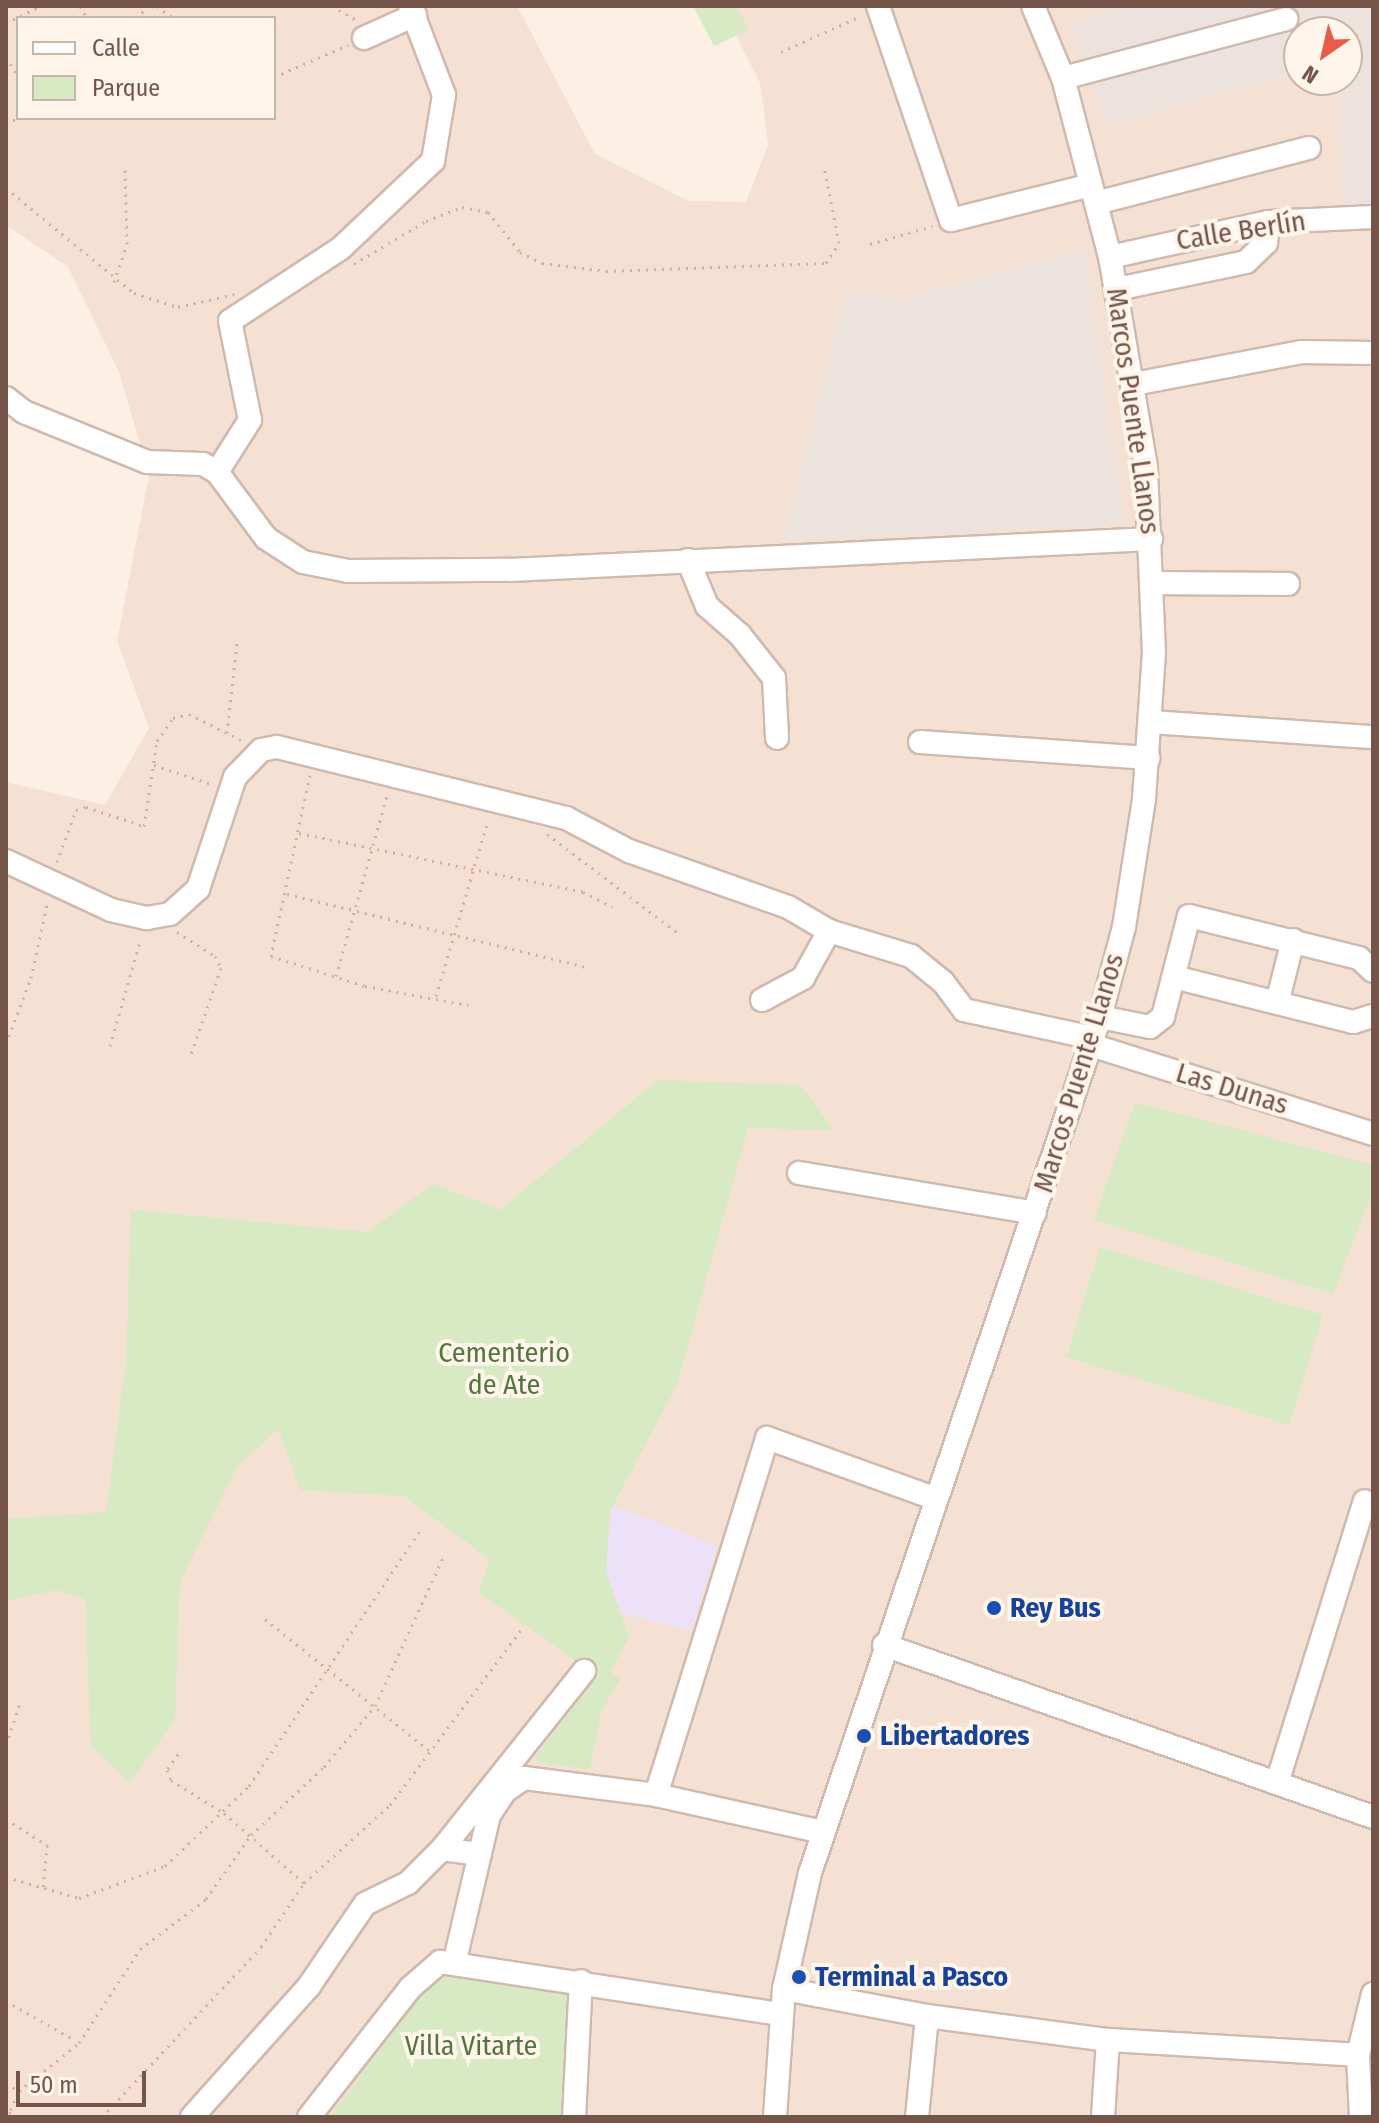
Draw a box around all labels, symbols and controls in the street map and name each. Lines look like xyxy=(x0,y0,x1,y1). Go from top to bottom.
legend xyxy=(16,16,276,120)
north arrow xyxy=(1283,16,1363,96)
text: Calle xyxy=(92,34,140,62)
text: N xyxy=(1297,60,1323,90)
text: Parque xyxy=(92,74,160,102)
street label: Calle Berlín xyxy=(1174,204,1308,258)
street label: Marcos Puente Llanos xyxy=(1099,286,1167,536)
street label: Marcos Puente Llanos xyxy=(1027,949,1131,1197)
street label: Las Dunas xyxy=(1172,1056,1292,1122)
park label: Cementerio de Ate xyxy=(438,1336,570,1402)
place label: Rey Bus xyxy=(1010,1591,1101,1625)
marker: Rey Bus xyxy=(985,1599,1003,1617)
place label: Libertadores xyxy=(880,1719,1030,1753)
marker: Libertadores xyxy=(855,1727,873,1745)
place label: Terminal a Pasco xyxy=(815,1960,1008,1994)
marker: Terminal a Pasco xyxy=(790,1968,808,1986)
park label: Villa Vitarte xyxy=(405,2029,537,2063)
scale bar xyxy=(20,2055,150,2105)
text: 50 m xyxy=(30,2071,78,2099)

